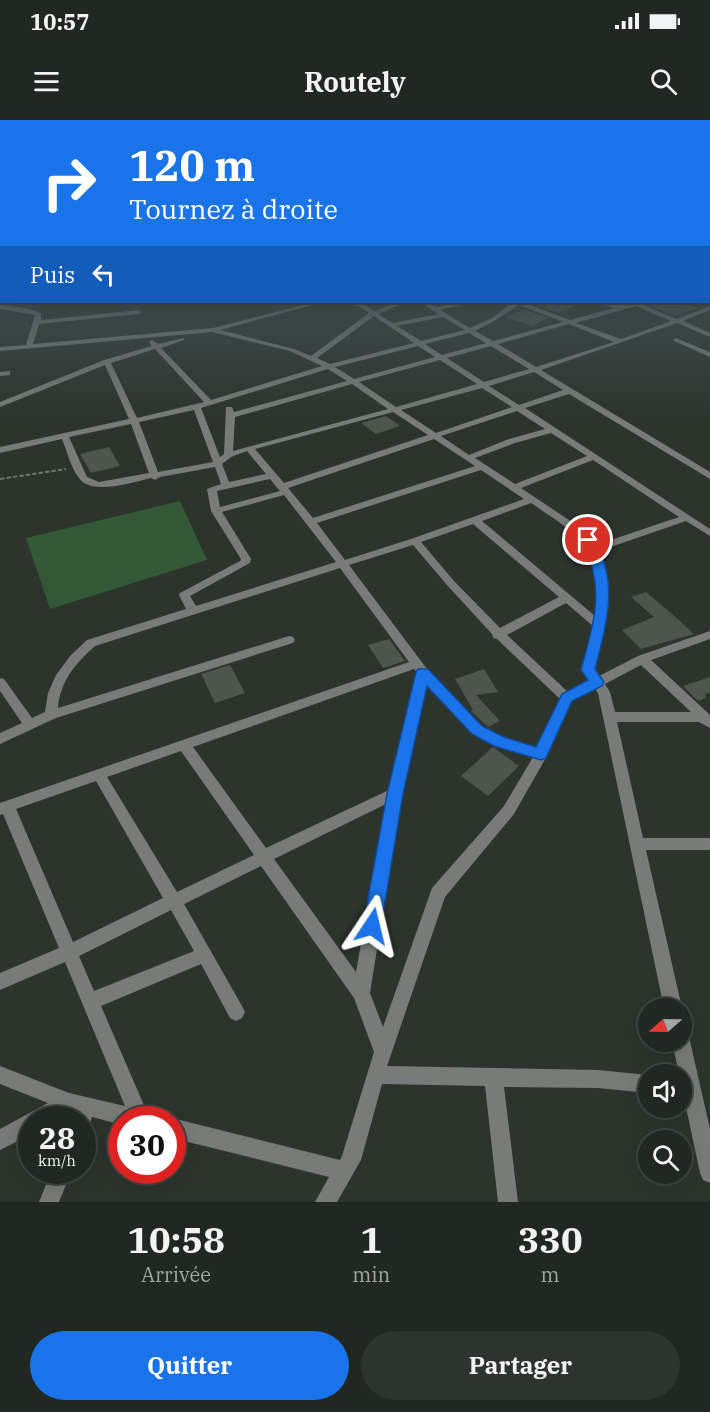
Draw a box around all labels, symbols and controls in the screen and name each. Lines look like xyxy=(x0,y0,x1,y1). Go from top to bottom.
text: 10:57 xyxy=(30,7,89,36)
text: Routely xyxy=(304,64,406,99)
icon: menu xyxy=(30,65,63,98)
icon: search xyxy=(647,65,680,98)
text: 120 m xyxy=(129,138,255,193)
icon: right xyxy=(30,144,108,222)
text: Tournez à droite xyxy=(129,191,338,226)
icon: left xyxy=(87,258,120,291)
text: Puis xyxy=(30,260,75,289)
pin xyxy=(562,514,613,565)
icon: arrive xyxy=(571,523,604,556)
position arrow xyxy=(340,894,404,958)
north arrow xyxy=(638,998,692,1052)
map controls xyxy=(638,998,692,1184)
button: sound xyxy=(638,1064,692,1118)
speed limit sign: 30 xyxy=(108,1106,186,1184)
text: 28 xyxy=(39,1118,75,1157)
button: search xyxy=(638,1130,692,1184)
text: km/h xyxy=(38,1151,76,1170)
text: 10:58 xyxy=(127,1216,225,1263)
text: 1 xyxy=(360,1216,382,1263)
text: 330 xyxy=(518,1216,583,1263)
text: Arrivée xyxy=(141,1261,211,1288)
text: min xyxy=(352,1261,390,1288)
text: m xyxy=(541,1261,560,1288)
button: Quitter xyxy=(30,1331,349,1400)
button: Partager xyxy=(361,1331,680,1400)

